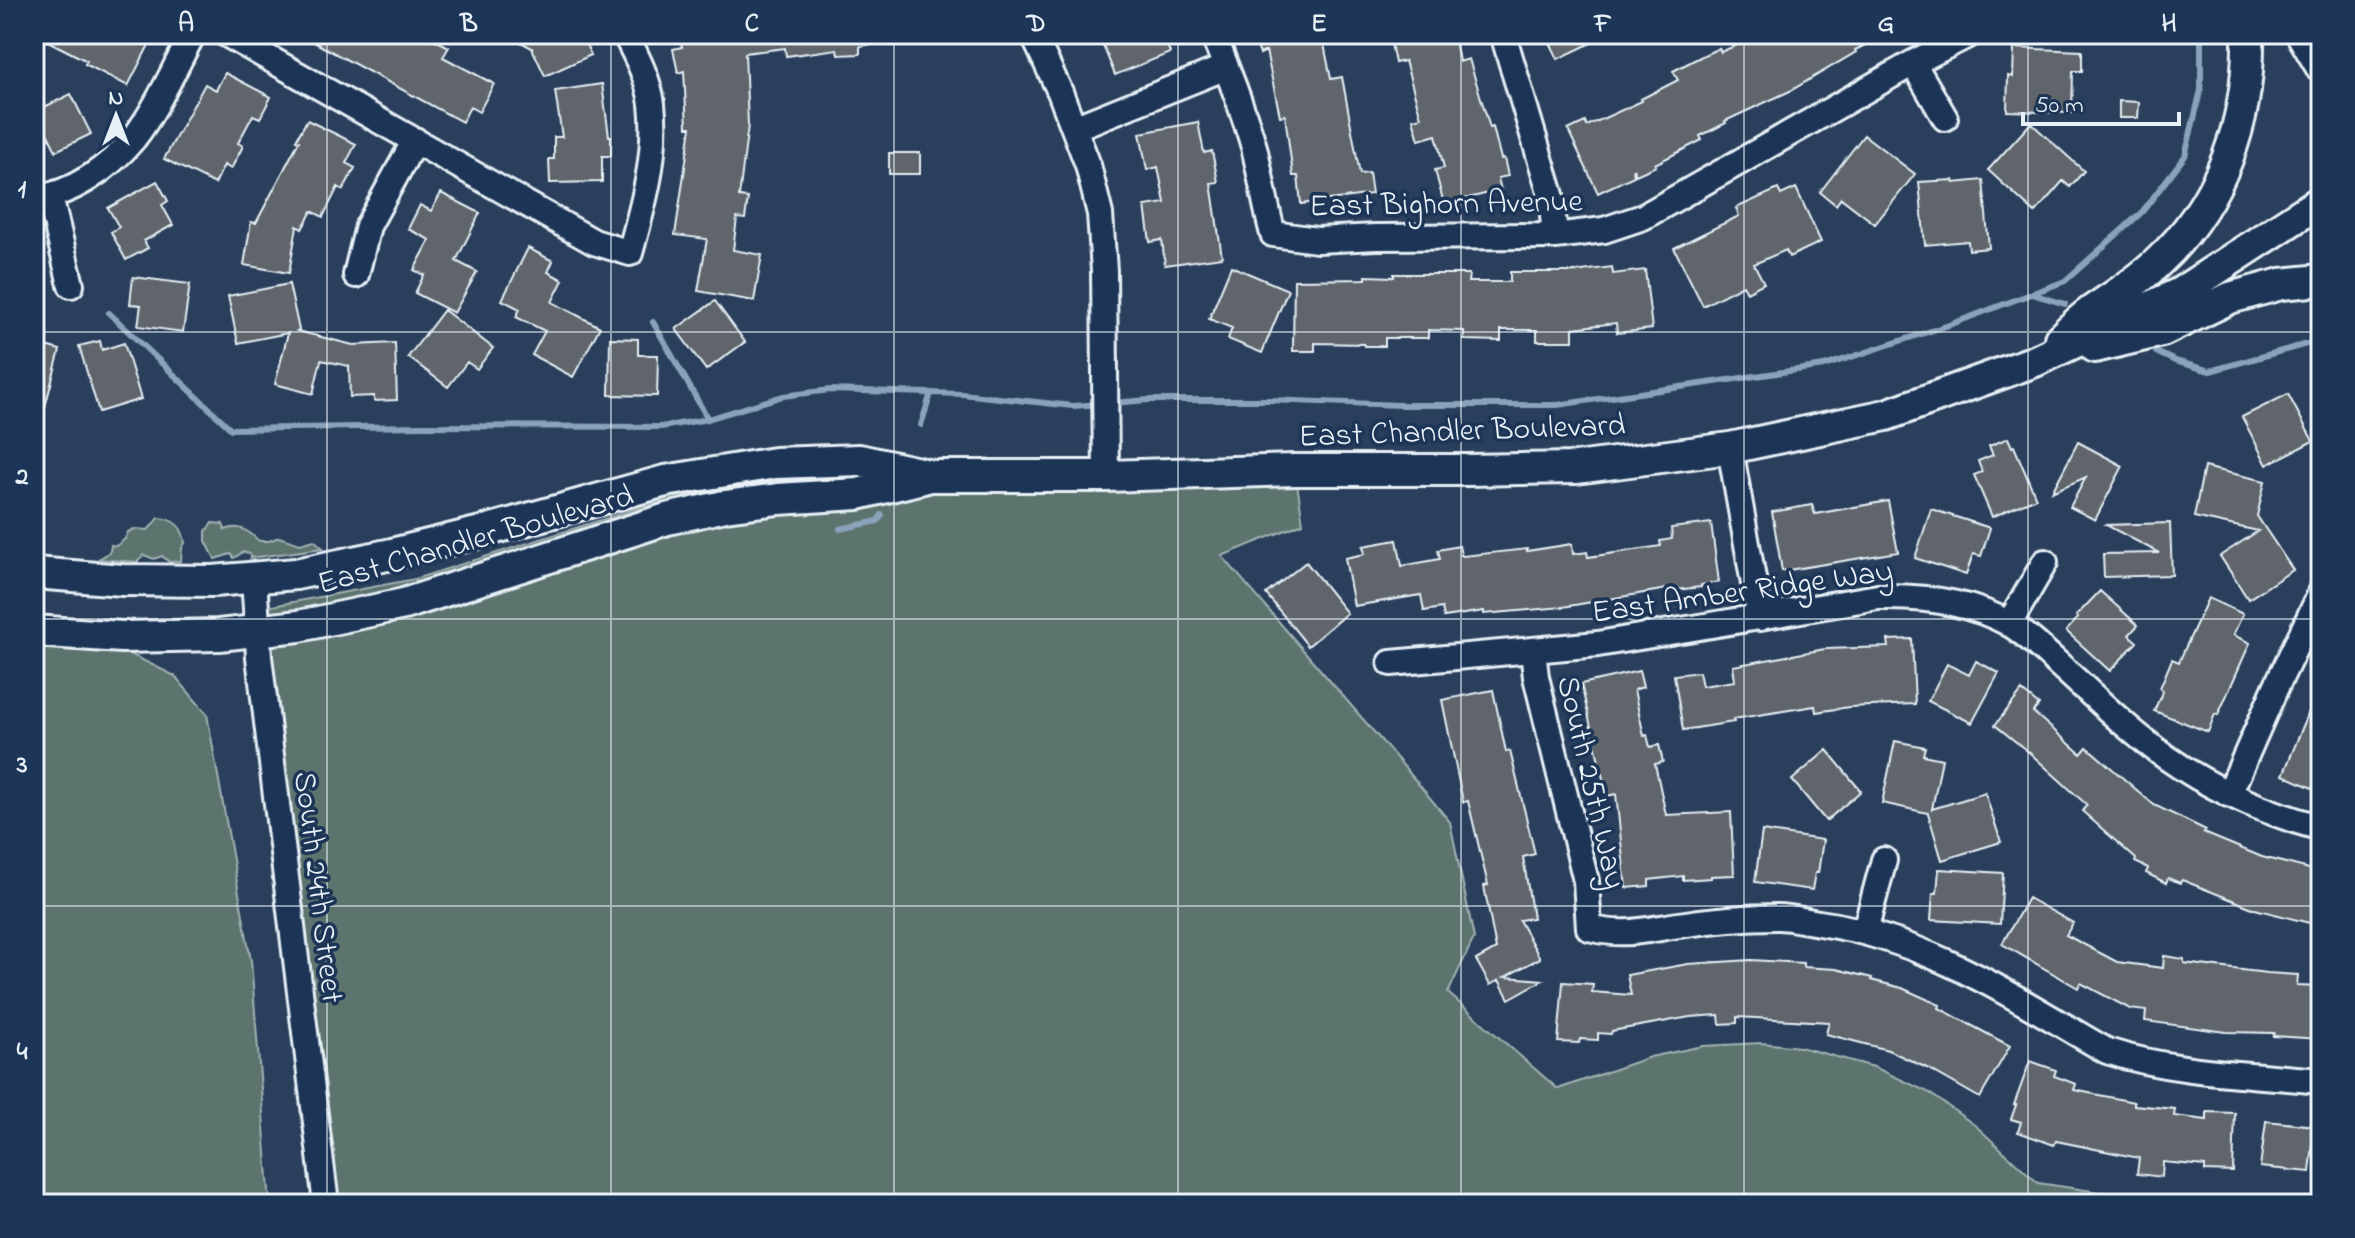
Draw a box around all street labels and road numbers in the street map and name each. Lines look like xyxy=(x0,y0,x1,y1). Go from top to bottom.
street label: East Bighorn Avenue xyxy=(1309,180,1584,231)
street label: East Chandler Boulevard xyxy=(1298,403,1626,462)
street label: East Chandler Boulevard xyxy=(312,474,640,609)
street label: East Amber Ridge Way xyxy=(1589,549,1896,638)
street label: South 25th Way xyxy=(1542,672,1637,894)
street label: South 24th Street xyxy=(279,769,354,1006)

